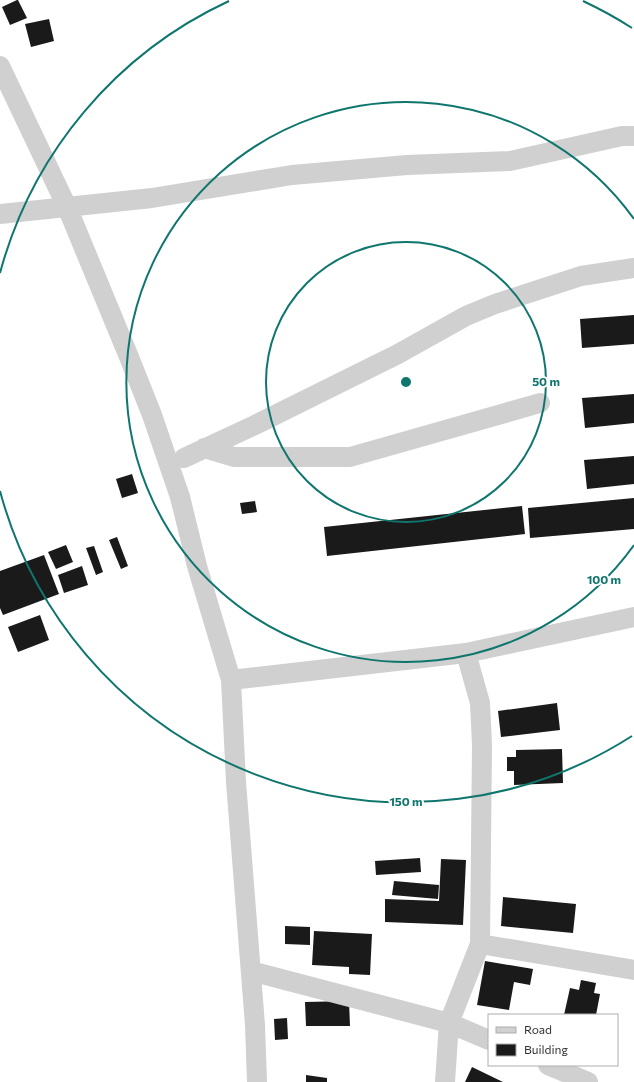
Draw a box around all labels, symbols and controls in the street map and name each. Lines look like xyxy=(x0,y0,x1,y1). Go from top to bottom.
text: 50 m xyxy=(532,374,560,388)
centre of rings xyxy=(399,375,413,389)
text: 100 m xyxy=(587,572,621,586)
text: 150 m xyxy=(389,794,423,808)
legend xyxy=(488,1014,618,1066)
text: Road xyxy=(524,1022,552,1036)
text: Building xyxy=(524,1042,568,1056)

